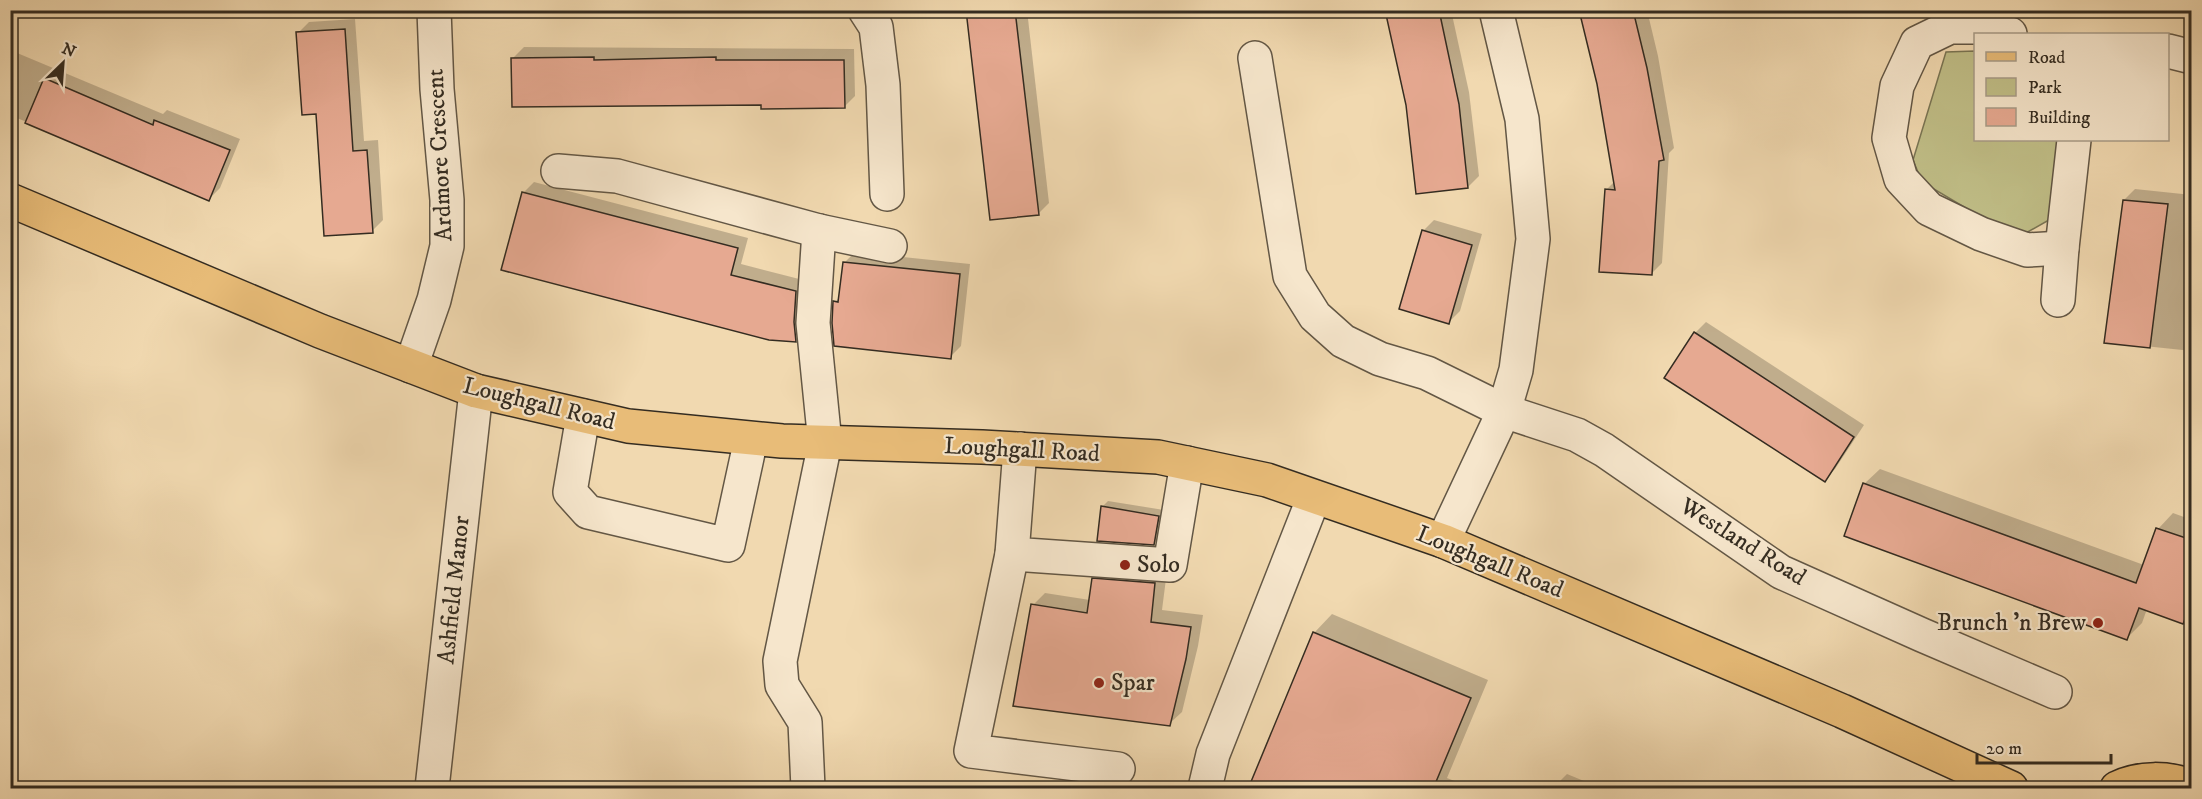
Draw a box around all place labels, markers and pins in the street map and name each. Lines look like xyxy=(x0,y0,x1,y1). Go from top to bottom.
place label: Solo xyxy=(1137,550,1180,580)
marker: Solo xyxy=(1118,558,1132,572)
place label: Brunch 'n Brew xyxy=(1937,608,2087,638)
marker: Brunch 'n Brew xyxy=(2091,616,2105,630)
place label: Spar xyxy=(1111,668,1155,698)
marker: Spar xyxy=(1092,676,1106,690)

